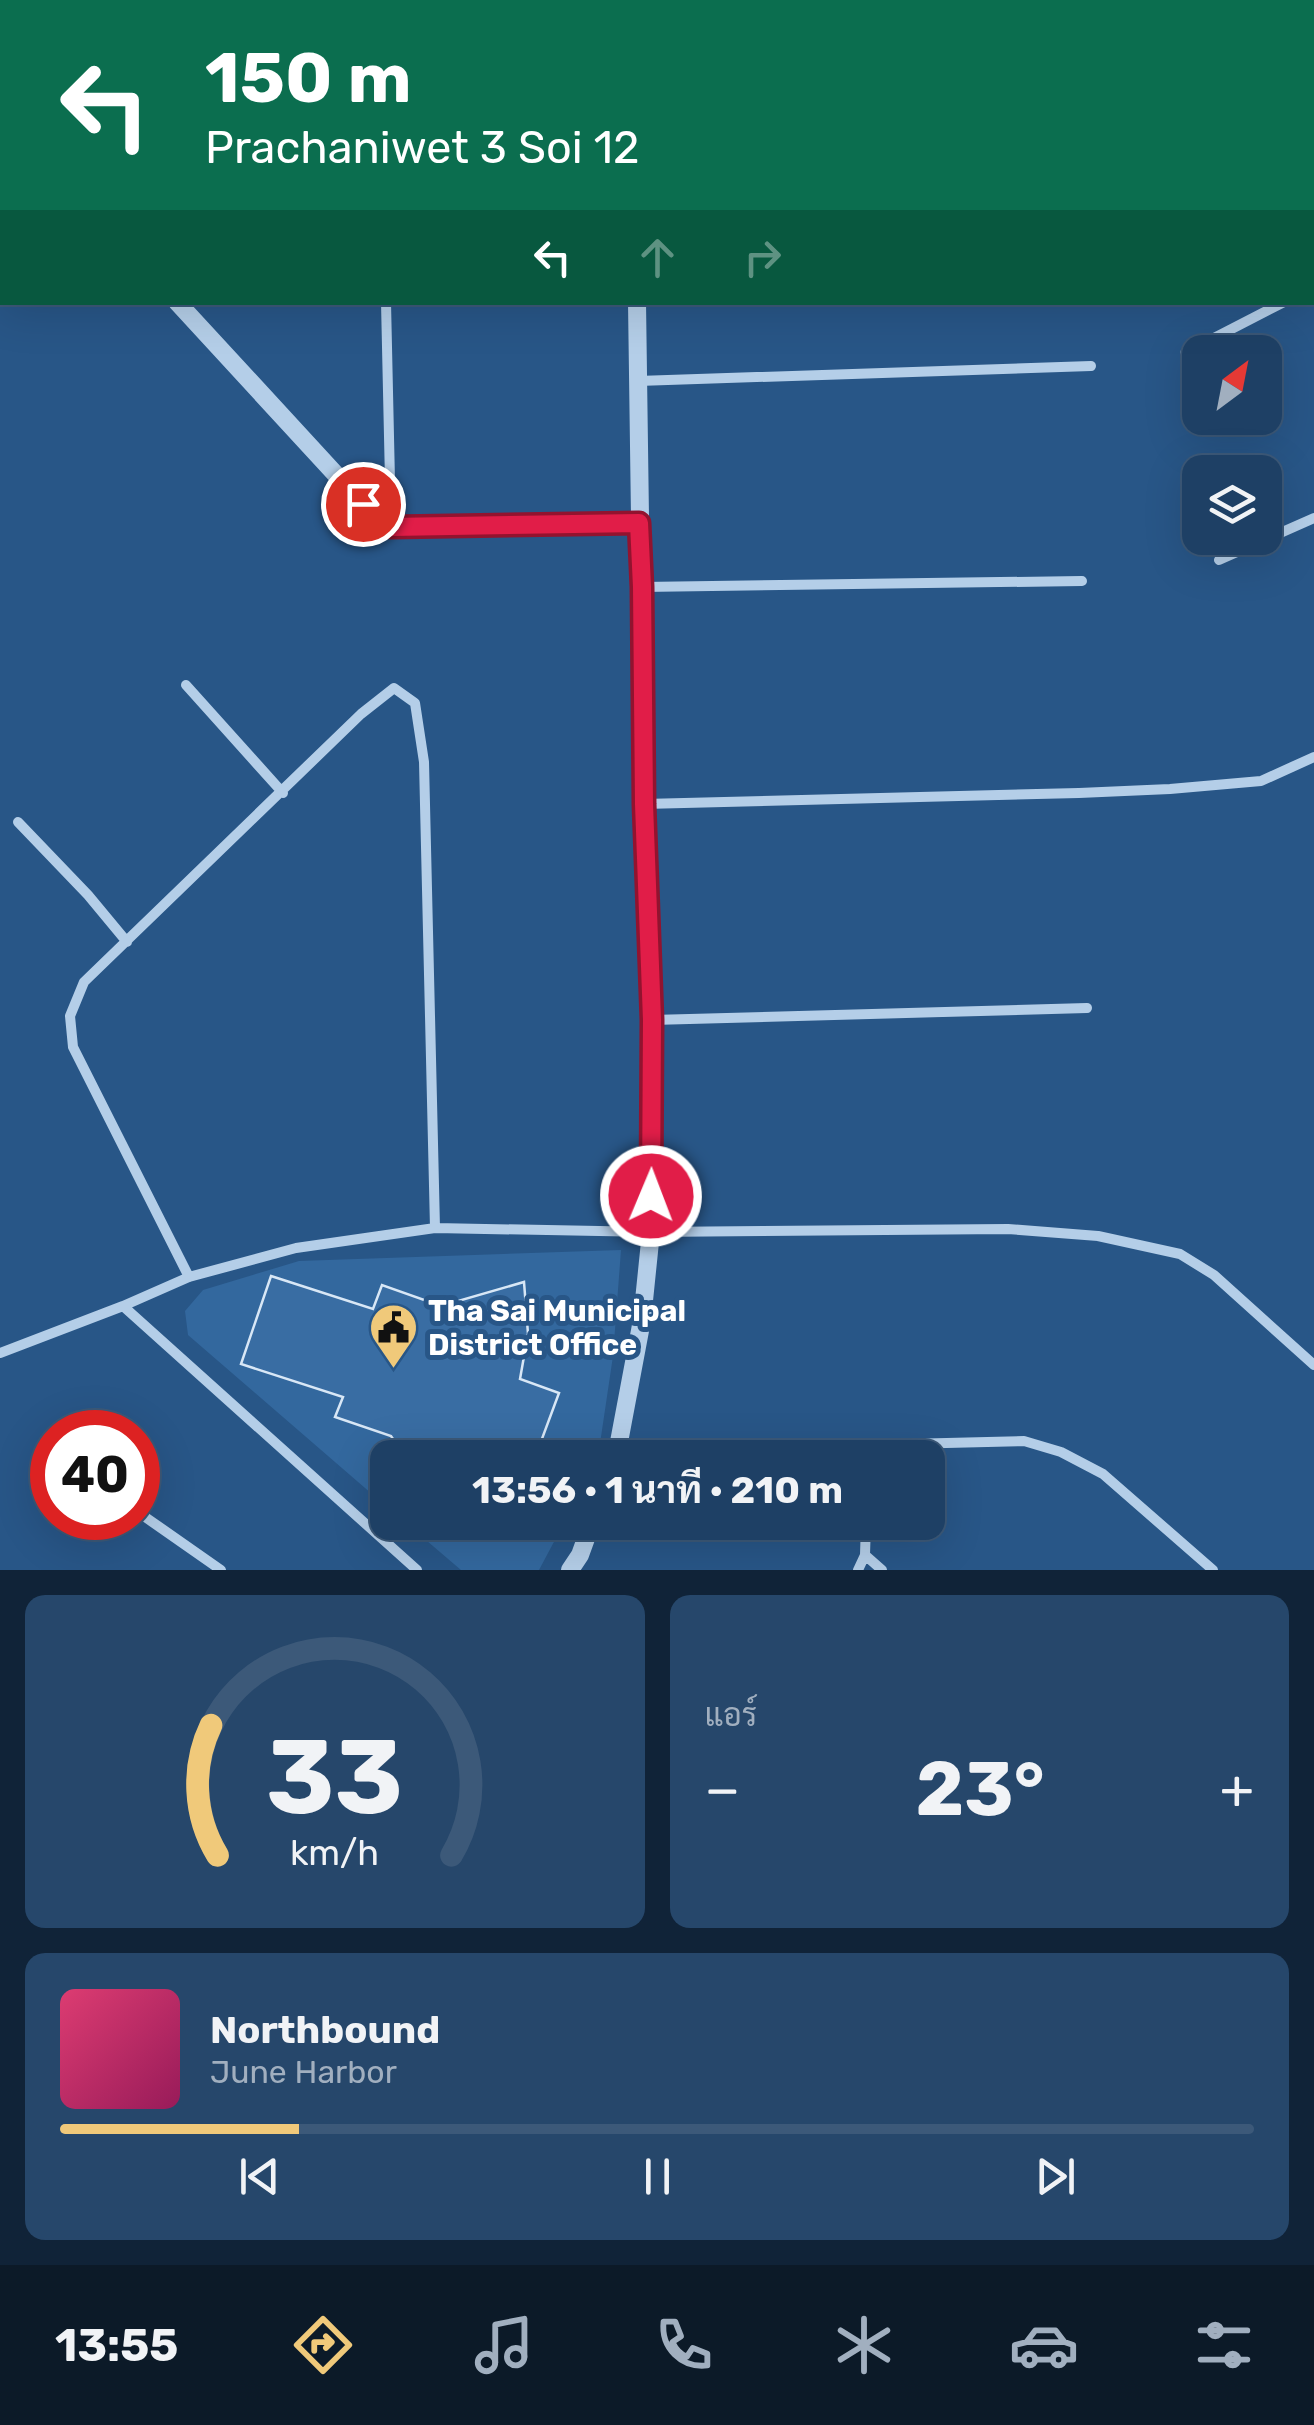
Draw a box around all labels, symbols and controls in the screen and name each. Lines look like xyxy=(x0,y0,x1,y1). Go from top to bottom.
text: 150 m xyxy=(205,37,412,120)
icon: left xyxy=(40,40,170,170)
text: Prachaniwet 3 Soi 12 xyxy=(205,121,639,174)
icon: left xyxy=(525,230,580,285)
icon: ahead xyxy=(630,230,685,285)
icon: right xyxy=(735,230,790,285)
north arrow xyxy=(1182,335,1282,435)
map controls xyxy=(1182,335,1282,555)
button: layers xyxy=(1182,455,1282,555)
pin xyxy=(321,462,406,547)
icon: arrive xyxy=(336,477,391,532)
position arrow xyxy=(599,1144,703,1248)
place label: Tha Sai Municipal District Office xyxy=(428,1293,686,1363)
public building icon: Tha Sai Municipal District Office xyxy=(367,1302,419,1370)
speed limit sign: 40 xyxy=(30,1410,160,1540)
text: 13:56 · 1 นาที · 210 m xyxy=(472,1467,843,1513)
text: แอร์ xyxy=(705,1696,757,1734)
text: 33 xyxy=(266,1716,403,1839)
text: 23° xyxy=(915,1745,1045,1834)
text: − xyxy=(705,1757,740,1822)
text: + xyxy=(1220,1757,1254,1822)
text: km/h xyxy=(290,1832,379,1874)
text: Northbound xyxy=(210,2007,440,2053)
text: June Harbor xyxy=(210,2053,397,2091)
icon: previous xyxy=(232,2149,287,2204)
icon: pause xyxy=(630,2149,685,2204)
icon: next xyxy=(1028,2149,1083,2204)
icon: directions xyxy=(288,2310,358,2380)
icon: music xyxy=(469,2310,539,2380)
icon: phone xyxy=(649,2310,719,2380)
icon: climate xyxy=(829,2310,899,2380)
icon: car xyxy=(1009,2310,1079,2380)
icon: filters xyxy=(1189,2310,1259,2380)
text: 13:55 xyxy=(55,2319,178,2372)

